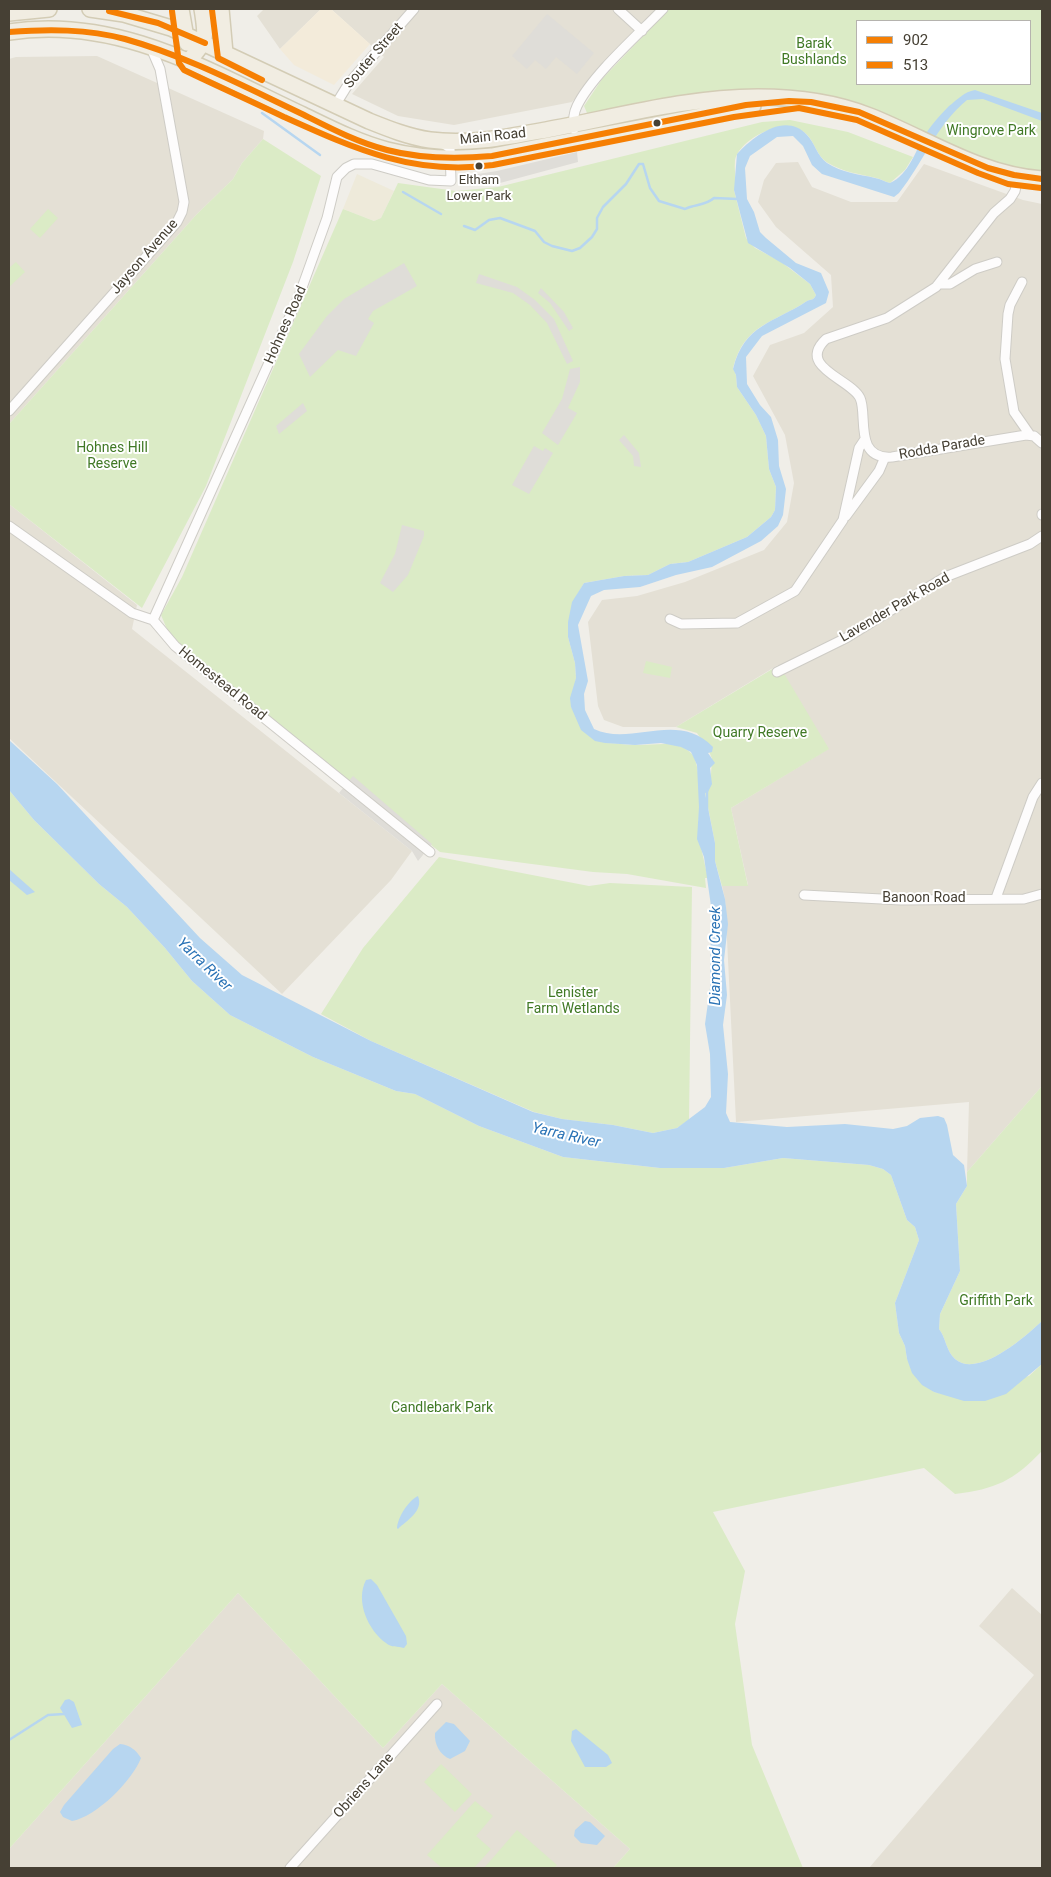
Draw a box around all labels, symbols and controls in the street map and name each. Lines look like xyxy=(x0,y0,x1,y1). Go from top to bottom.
street label: Souter Street xyxy=(341,20,407,92)
legend xyxy=(856,20,1031,85)
text: 902 xyxy=(903,31,928,49)
park label: Barak Bushlands xyxy=(781,36,847,68)
text: 513 xyxy=(903,56,928,74)
unlabelled marker xyxy=(652,118,662,128)
park label: Wingrove Park xyxy=(946,123,1036,139)
street label: Main Road xyxy=(459,125,527,149)
marker: Eltham Lower Park xyxy=(474,161,484,171)
place label: Eltham Lower Park xyxy=(447,173,511,204)
street label: Jayson Avenue xyxy=(108,216,182,298)
street label: Hohnes Road xyxy=(261,283,311,367)
street label: Rodda Parade xyxy=(898,432,986,464)
park label: Hohnes Hill Reserve xyxy=(76,440,148,472)
street label: Lavender Park Road xyxy=(837,570,953,646)
street label: Homestead Road xyxy=(175,643,269,725)
park label: Quarry Reserve xyxy=(713,725,807,741)
street label: Banoon Road xyxy=(882,890,966,906)
water label: Diamond Creek xyxy=(707,906,725,1006)
water label: Yarra River xyxy=(173,934,235,996)
park label: Lenister Farm Wetlands xyxy=(526,985,620,1018)
water label: Yarra River xyxy=(530,1119,602,1153)
park label: Griffith Park xyxy=(959,1293,1033,1309)
park label: Candlebark Park xyxy=(391,1400,493,1416)
street label: Obriens Lane xyxy=(330,1750,398,1822)

